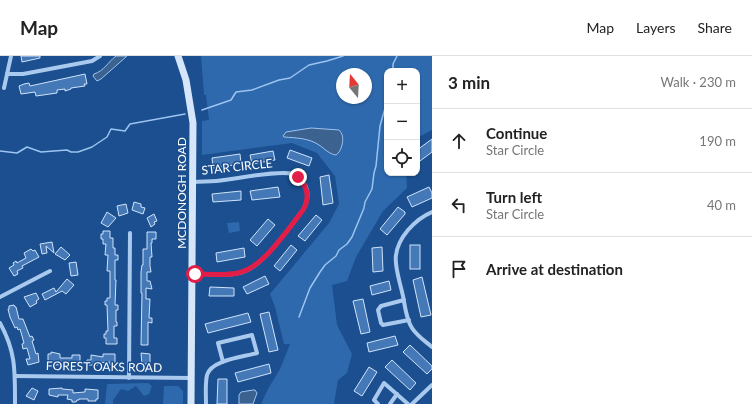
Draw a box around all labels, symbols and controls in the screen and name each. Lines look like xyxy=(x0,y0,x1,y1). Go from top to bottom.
text: Map xyxy=(20,16,58,39)
text: Map xyxy=(586,19,614,36)
text: Layers xyxy=(636,19,676,36)
text: Share xyxy=(698,19,732,36)
north arrow xyxy=(336,68,372,104)
map controls xyxy=(384,68,420,176)
button: + xyxy=(384,68,420,104)
text: 3 min xyxy=(448,72,490,93)
text: Walk · 230 m xyxy=(660,74,736,90)
button: − xyxy=(384,104,420,140)
text: Continue xyxy=(486,124,547,142)
icon: ahead xyxy=(448,130,470,152)
text: 190 m xyxy=(699,133,736,149)
street label: MCDONOGH ROAD xyxy=(174,137,189,249)
button: locate xyxy=(384,140,420,176)
text: Star Circle xyxy=(486,142,544,158)
street label: STAR CIRCLE xyxy=(201,155,273,178)
route end xyxy=(289,168,307,186)
text: Turn left xyxy=(486,188,542,206)
icon: left xyxy=(448,194,470,216)
text: 40 m xyxy=(707,197,736,213)
text: Star Circle xyxy=(486,206,544,222)
icon: arrive xyxy=(448,258,470,280)
text: Arrive at destination xyxy=(486,260,623,278)
route start xyxy=(186,265,204,283)
street label: FOREST OAKS ROAD xyxy=(46,358,162,375)

